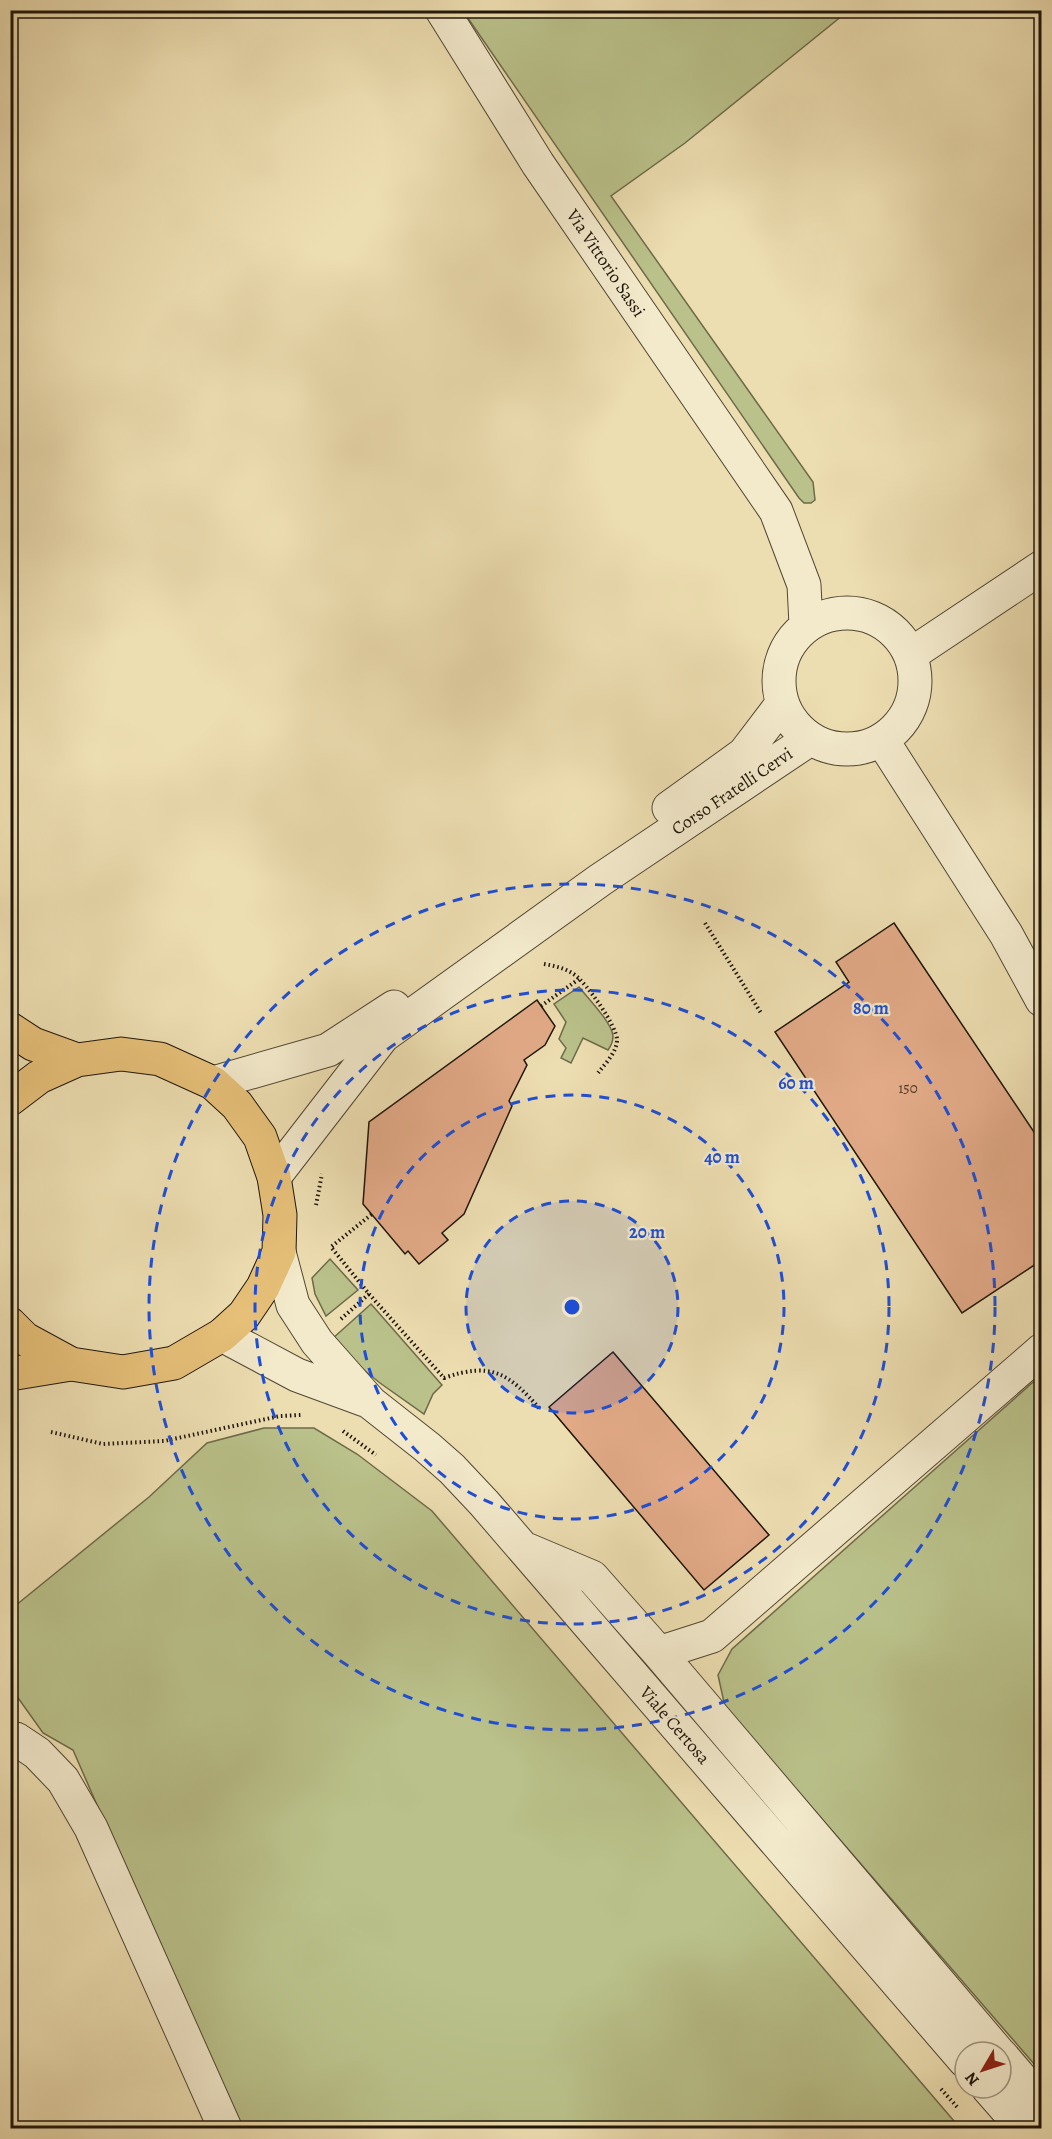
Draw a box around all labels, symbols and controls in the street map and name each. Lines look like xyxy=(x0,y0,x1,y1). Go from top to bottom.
street label: Via Vittorio Sassi xyxy=(561,204,651,322)
street label: Corso Fratelli Cervi xyxy=(667,742,797,840)
text: 80 m xyxy=(853,996,889,1020)
text: 60 m xyxy=(778,1071,814,1095)
house number: 150 xyxy=(898,1078,918,1098)
text: 40 m xyxy=(704,1145,740,1169)
text: 20 m xyxy=(629,1220,665,1244)
centre of rings xyxy=(562,1297,582,1317)
street label: Viale Certosa xyxy=(634,1680,716,1770)
north arrow xyxy=(953,2040,1013,2100)
text: N xyxy=(960,2067,984,2090)

